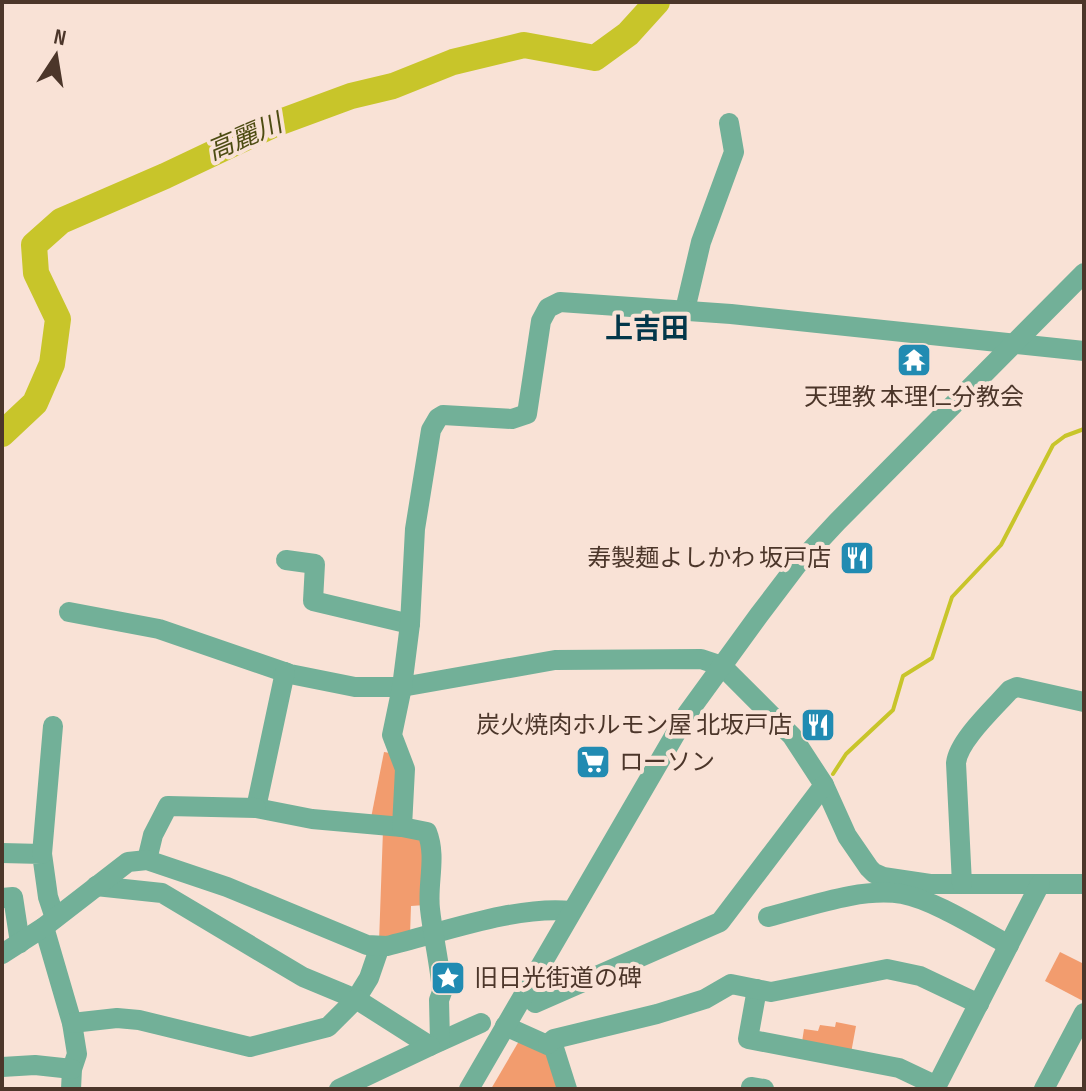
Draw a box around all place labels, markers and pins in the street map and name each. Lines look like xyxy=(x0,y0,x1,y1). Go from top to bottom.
temple icon: 天理教 本理仁分教会 xyxy=(895,341,933,379)
place label: 天理教 本理仁分教会 xyxy=(804,383,1024,412)
restaurant icon: 寿製麺よしかわ 坂戸店 xyxy=(838,539,876,577)
place label: 寿製麺よしかわ 坂戸店 xyxy=(587,544,831,573)
restaurant icon: 炭火焼肉ホルモン屋 北坂戸店 xyxy=(799,706,837,744)
place label: 炭火焼肉ホルモン屋 北坂戸店 xyxy=(476,711,792,740)
supermarket icon: ローソン xyxy=(574,743,612,781)
place label: ローソン xyxy=(619,748,715,777)
place icon: 旧日光街道の碑 xyxy=(429,959,467,997)
place label: 旧日光街道の碑 xyxy=(474,964,642,993)

